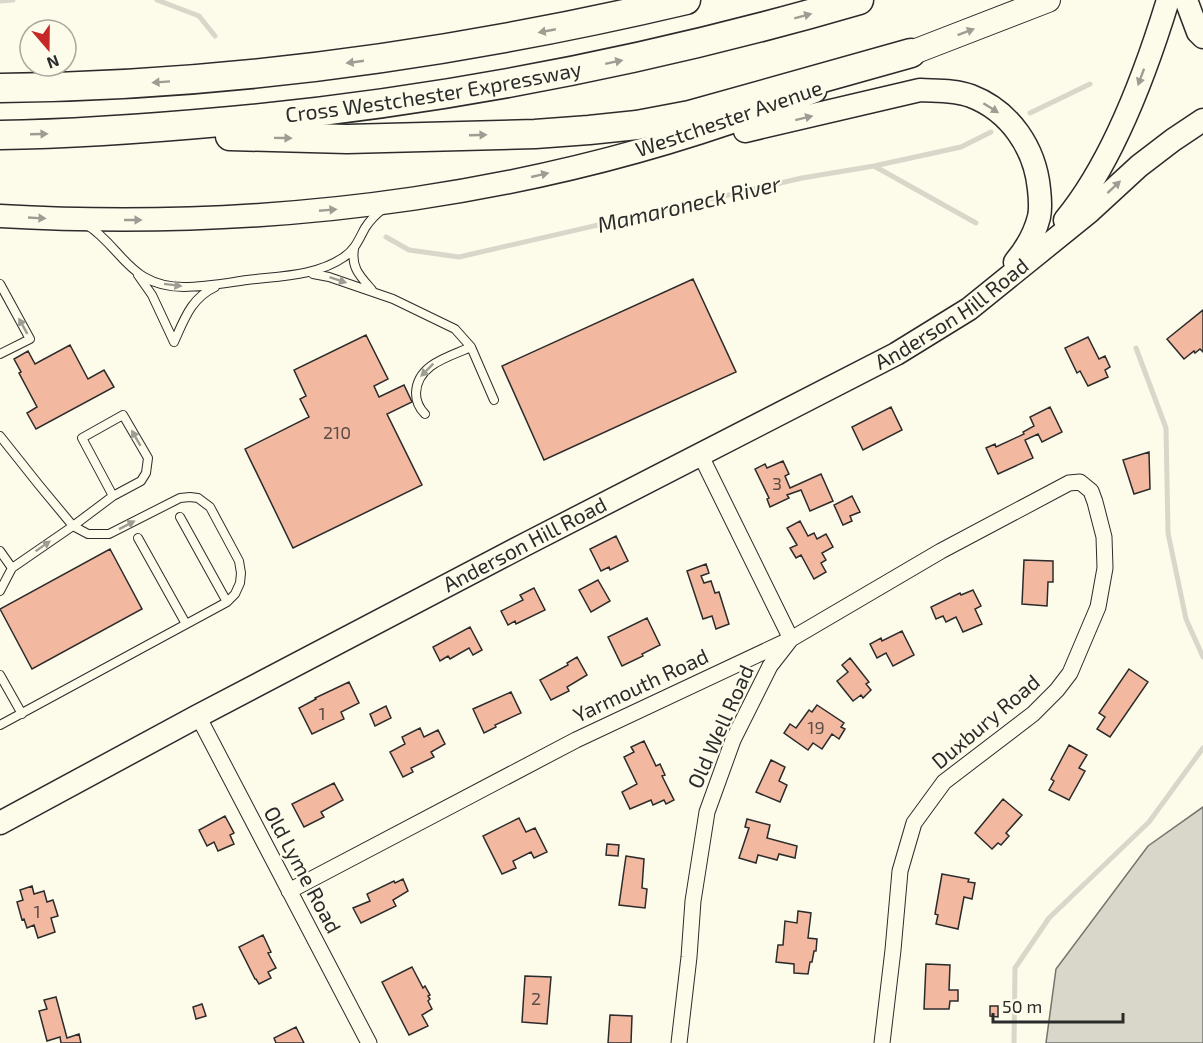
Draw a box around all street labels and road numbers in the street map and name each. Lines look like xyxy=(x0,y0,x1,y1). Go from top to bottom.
street label: Cross Westchester Expressway xyxy=(284,55,583,126)
street label: Westchester Avenue xyxy=(632,74,825,161)
street label: Anderson Hill Road xyxy=(870,252,1033,374)
street label: Anderson Hill Road xyxy=(438,491,610,596)
street label: Yarmouth Road xyxy=(569,642,712,727)
street label: Old Well Road xyxy=(681,661,758,792)
street label: Duxbury Road xyxy=(926,669,1044,773)
street label: Old Lyme Road xyxy=(259,802,347,937)

